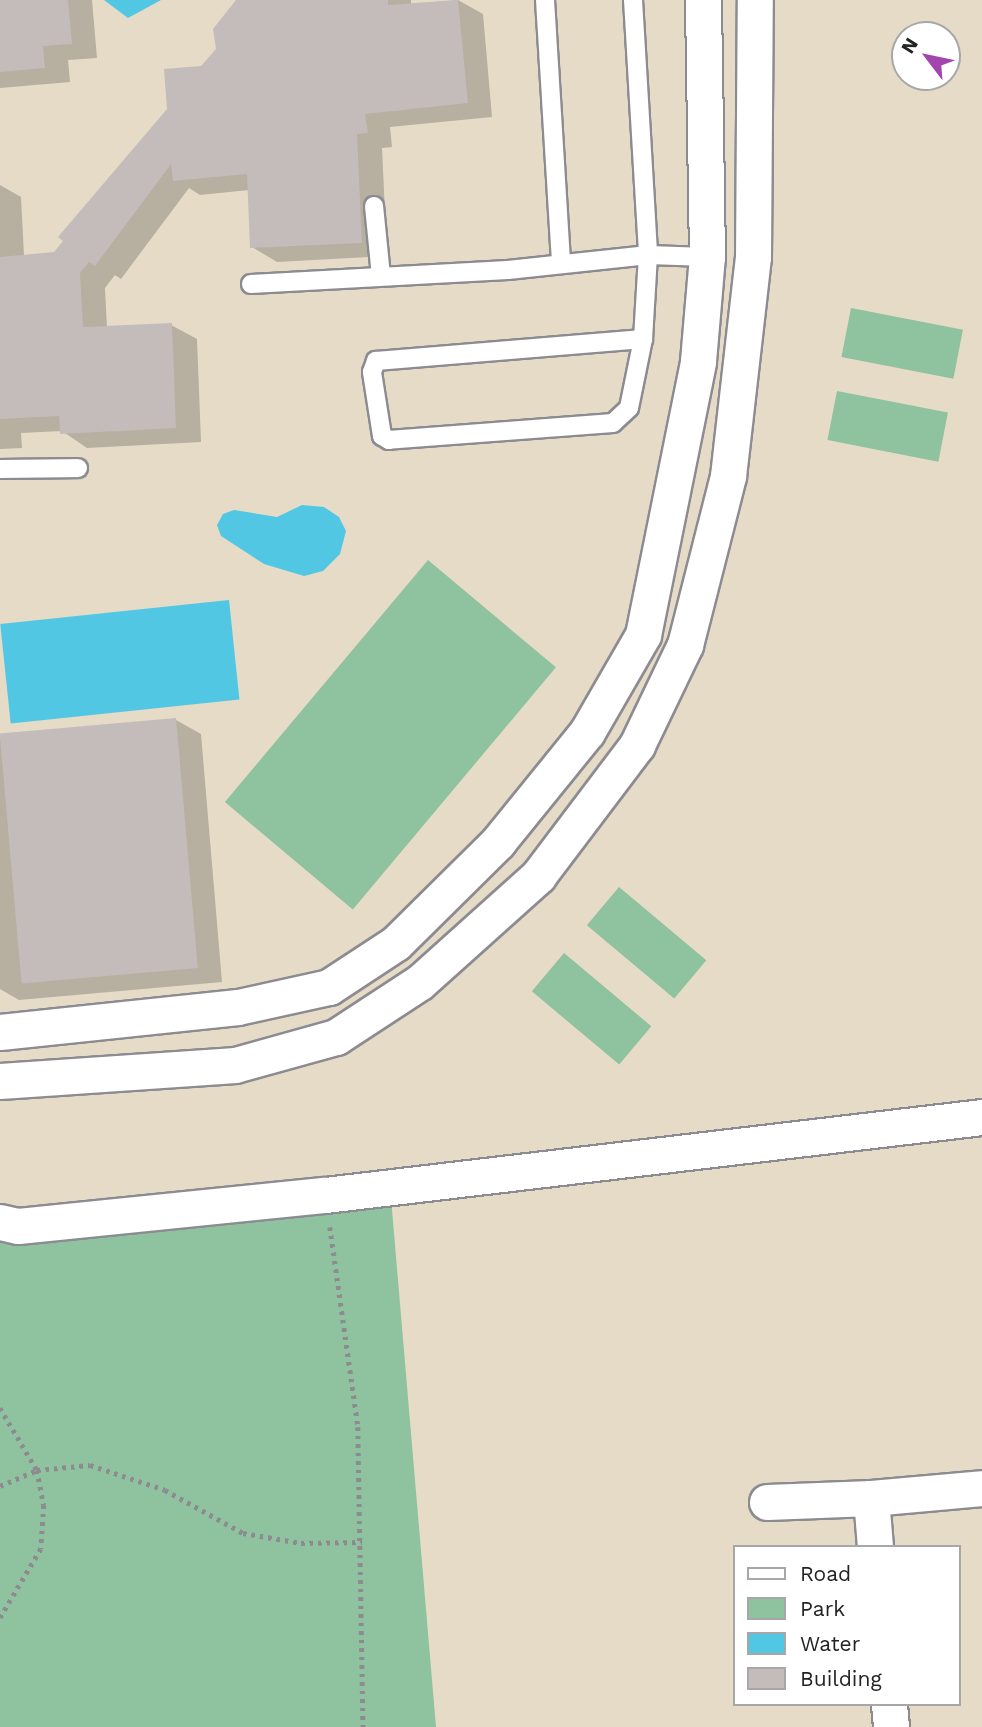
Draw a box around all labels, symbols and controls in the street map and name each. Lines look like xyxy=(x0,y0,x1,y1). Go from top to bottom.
north arrow xyxy=(891,21,961,91)
text: N xyxy=(896,34,923,58)
legend xyxy=(734,1545,961,1706)
text: Road xyxy=(800,1561,851,1586)
text: Park xyxy=(800,1596,845,1621)
text: Water xyxy=(800,1631,860,1656)
text: Building xyxy=(800,1666,882,1691)

